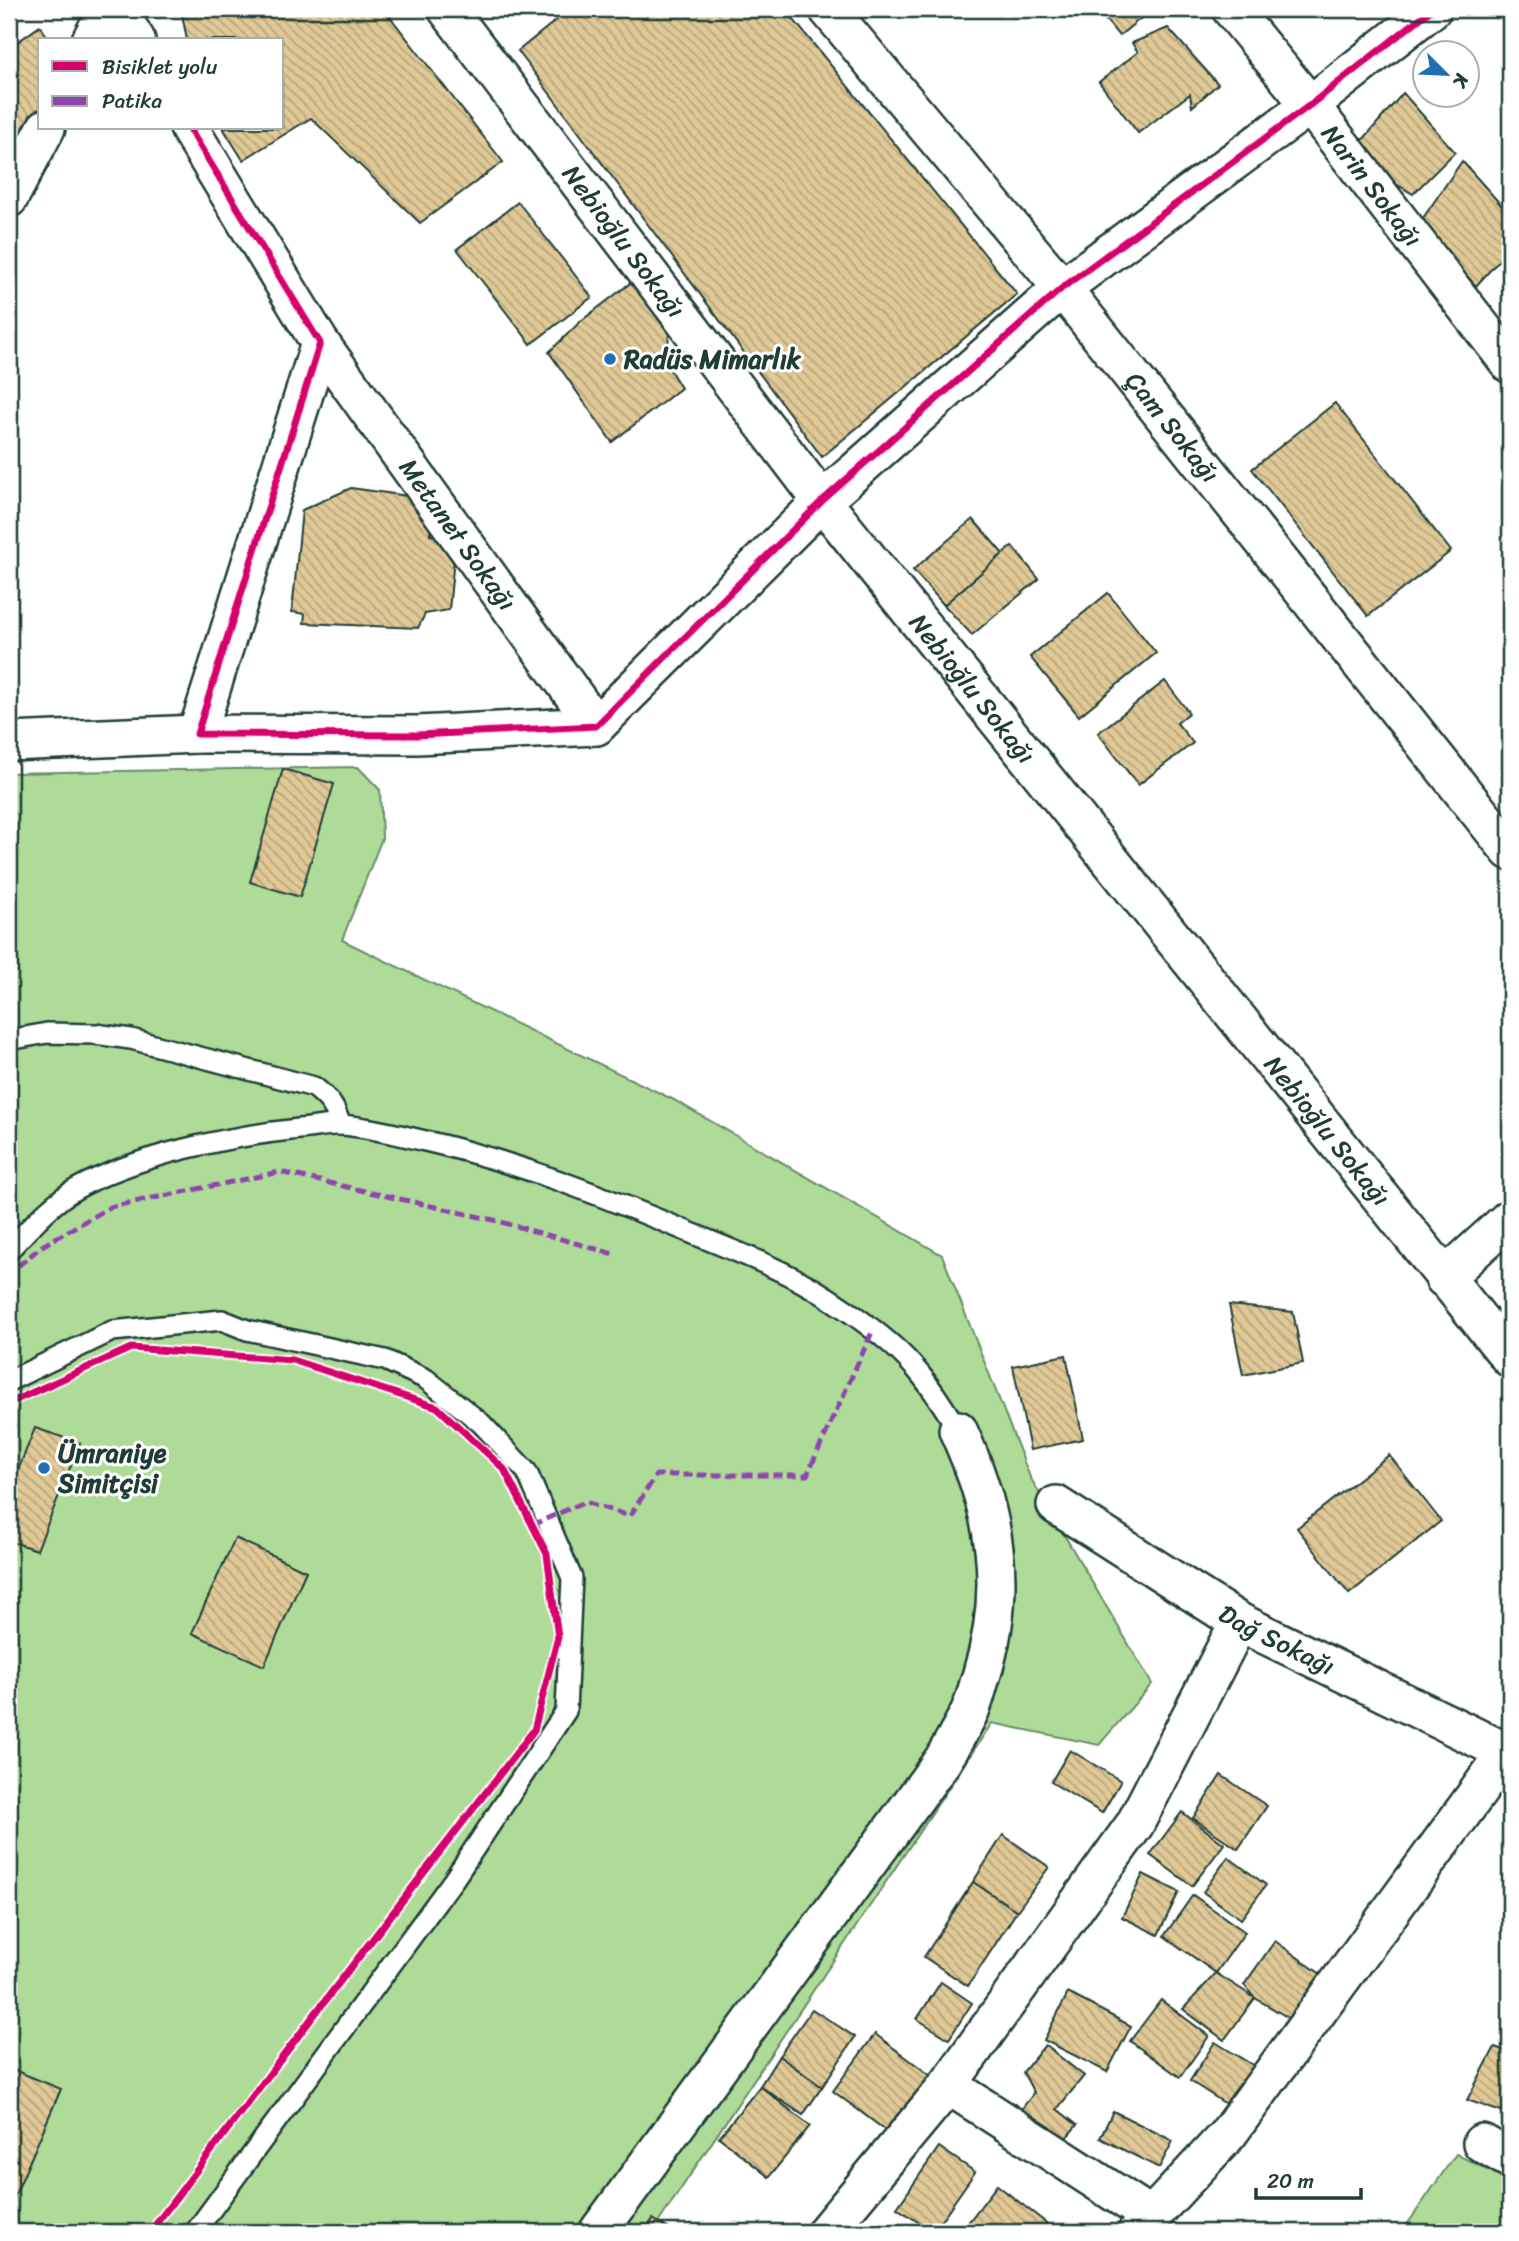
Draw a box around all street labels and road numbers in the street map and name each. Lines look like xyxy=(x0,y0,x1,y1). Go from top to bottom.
street label: Narin Sokağı xyxy=(1309,114,1435,257)
street label: Nebioğlu Sokağı xyxy=(550,154,698,328)
street label: Çam Sokağı xyxy=(1113,361,1232,493)
street label: Metanet Sokağı xyxy=(387,448,529,621)
street label: Nebioğlu Sokağı xyxy=(897,602,1048,774)
street label: Nebioğlu Sokağı xyxy=(1252,1045,1403,1217)
street label: Dağ Sokağı xyxy=(1209,1591,1343,1688)

